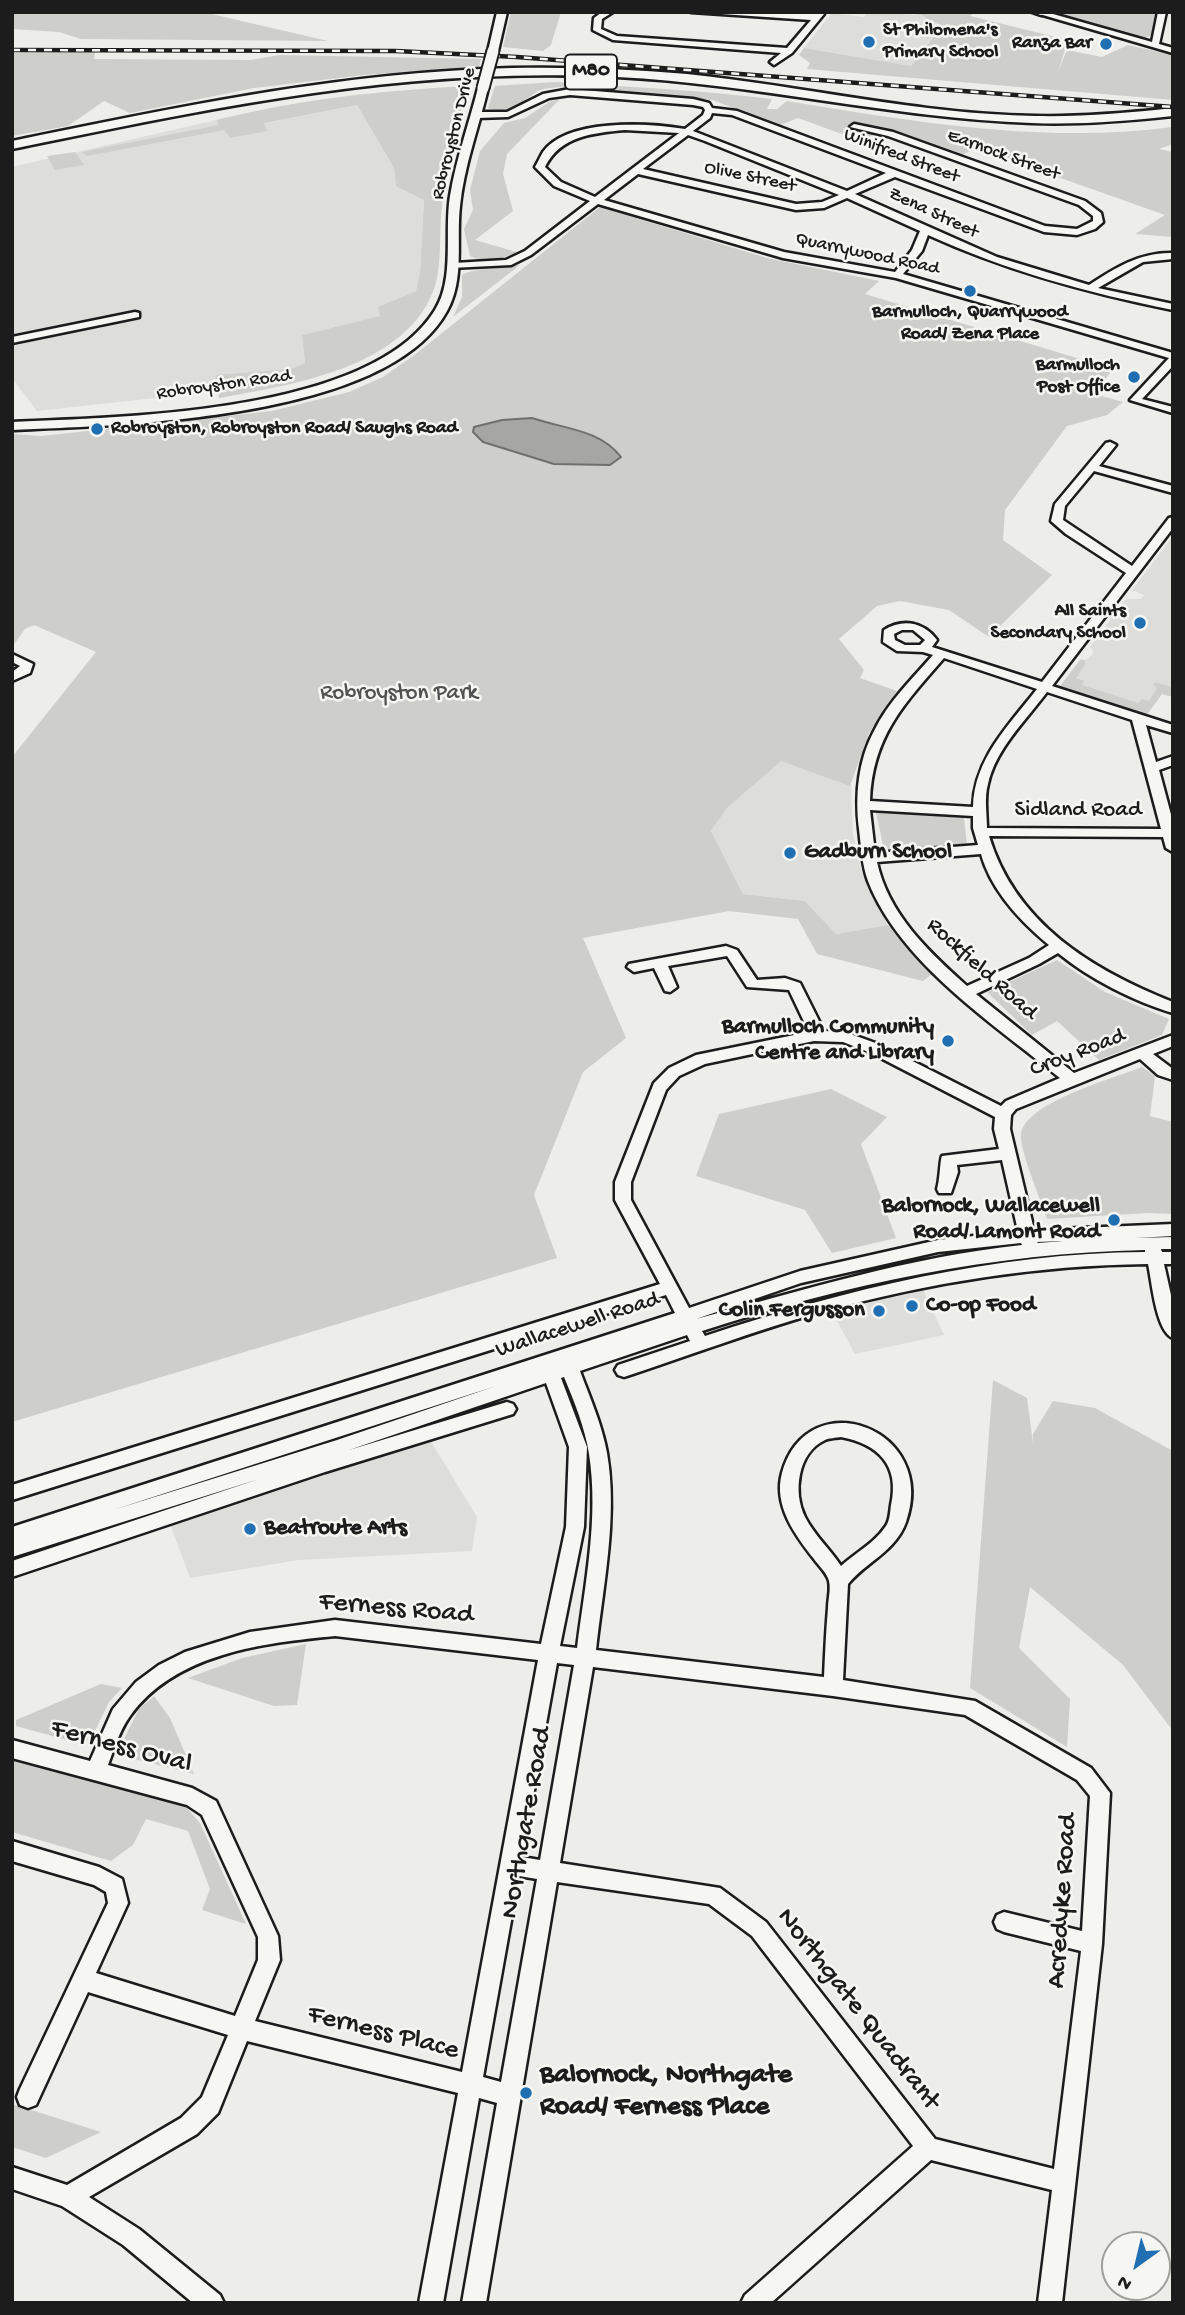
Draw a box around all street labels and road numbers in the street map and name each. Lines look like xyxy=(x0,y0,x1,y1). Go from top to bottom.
road number: M80 xyxy=(565,55,617,90)
street label: Robroyston Drive xyxy=(428,66,482,202)
street label: Winifred Street xyxy=(840,124,962,190)
street label: Earnock Street xyxy=(944,125,1062,187)
street label: Olive Street xyxy=(702,157,798,199)
street label: Zena Street xyxy=(884,183,982,245)
street label: Quarrywood Road xyxy=(793,229,941,281)
street label: Robroyston Road xyxy=(155,365,293,407)
street label: Sidland Road xyxy=(1014,797,1142,825)
street label: Rockfield Road xyxy=(920,913,1042,1027)
street label: Croy Road xyxy=(1027,1023,1129,1085)
street label: Wallacewell Road xyxy=(493,1287,663,1365)
street label: Ferness Road xyxy=(317,1587,475,1633)
street label: Ferness Oval xyxy=(47,1713,195,1783)
street label: Northgate Road xyxy=(495,1724,561,1922)
street label: Acredyke Road xyxy=(1041,1812,1087,1990)
street label: Northgate Quadrant xyxy=(768,1902,946,2118)
street label: Ferness Place xyxy=(304,1999,462,2069)

